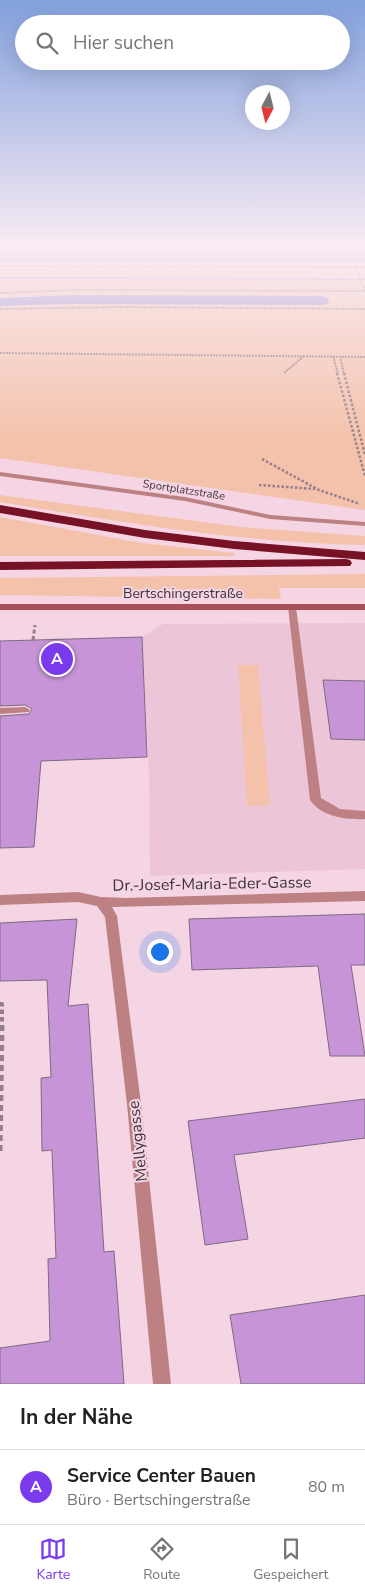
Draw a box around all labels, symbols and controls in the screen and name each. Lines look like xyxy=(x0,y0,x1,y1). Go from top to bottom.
search box xyxy=(15,15,350,70)
icon: search xyxy=(33,29,61,57)
text: Hier suchen xyxy=(73,30,174,56)
north arrow xyxy=(245,85,290,130)
street label: Sportplatzstraße xyxy=(142,476,226,504)
street label: Bertschingerstraße xyxy=(123,584,243,603)
pin: A xyxy=(41,640,73,678)
street label: Dr.-Josef-Maria-Eder-Gasse xyxy=(112,871,312,897)
your location xyxy=(147,939,173,965)
street label: Mellygasse xyxy=(123,1099,153,1183)
text: In der Nähe xyxy=(20,1403,133,1431)
text: Service Center Bauen xyxy=(67,1463,256,1489)
text: A xyxy=(30,1476,42,1498)
text: 80 m xyxy=(308,1476,345,1498)
text: Büro · Bertschingerstraße xyxy=(67,1489,251,1511)
tab: Karte xyxy=(36,1535,70,1584)
tab: Route xyxy=(143,1535,180,1584)
tab: Gespeichert xyxy=(253,1535,329,1584)

